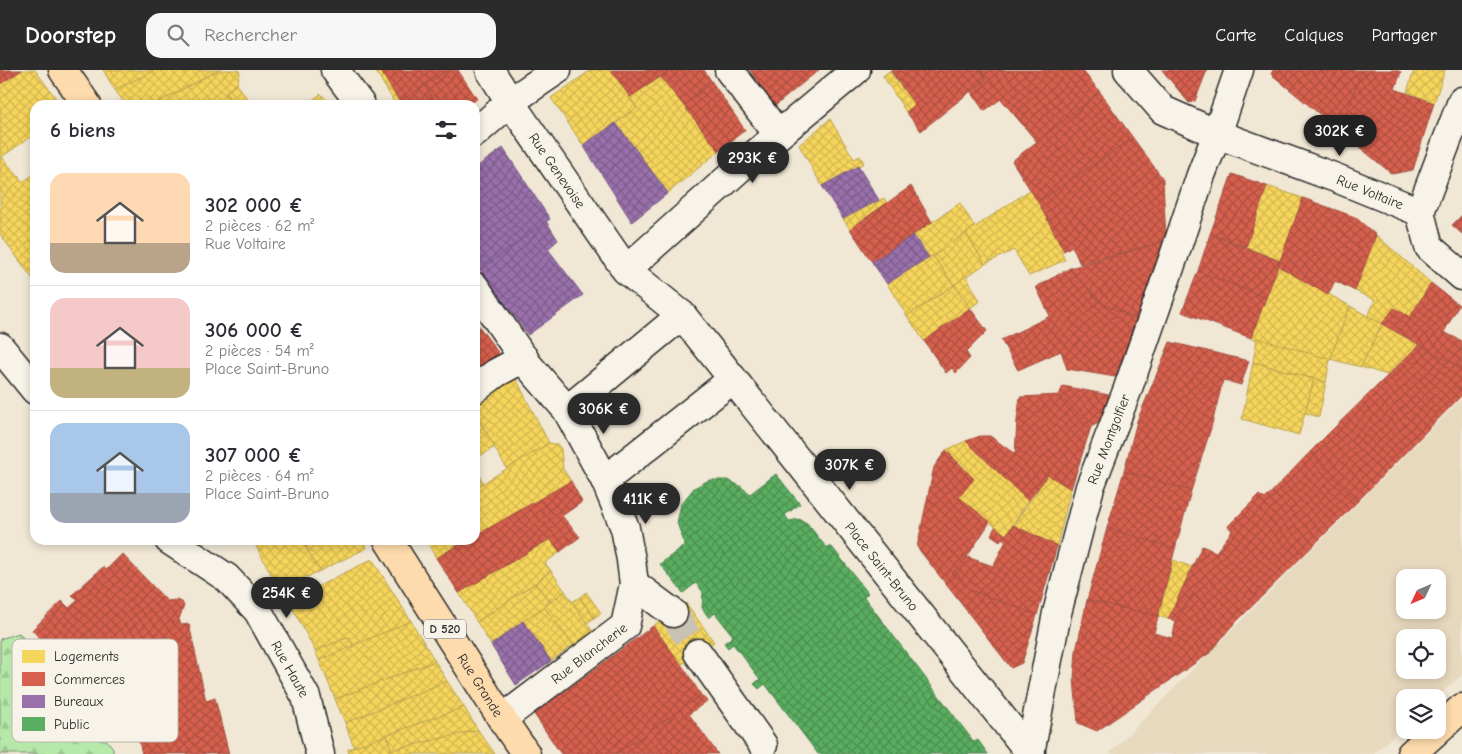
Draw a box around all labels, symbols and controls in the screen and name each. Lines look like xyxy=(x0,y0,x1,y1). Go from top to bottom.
search box xyxy=(146,13,496,58)
text: Doorstep xyxy=(25,21,116,49)
icon: search xyxy=(164,21,192,49)
text: Rechercher xyxy=(204,24,297,46)
text: Carte xyxy=(1215,25,1256,46)
text: Calques xyxy=(1284,25,1344,46)
text: Partager xyxy=(1372,25,1437,46)
pin: 302K € xyxy=(1299,114,1381,157)
icon: filters xyxy=(432,116,460,144)
text: 6 biens xyxy=(50,118,115,142)
text: 302K € xyxy=(1315,122,1365,140)
street label: Rue Genevoise xyxy=(525,130,589,212)
pin: 293K € xyxy=(712,142,794,184)
text: 293K € xyxy=(728,149,778,167)
street label: Rue Voltaire xyxy=(1334,171,1406,213)
icon: home xyxy=(90,193,150,253)
text: 302 000 € xyxy=(205,193,303,217)
text: 2 pièces · 62 m² xyxy=(205,217,314,235)
text: Rue Voltaire xyxy=(205,235,286,253)
icon: home xyxy=(90,318,150,378)
text: 306 000 € xyxy=(205,318,304,342)
text: 2 pièces · 54 m² xyxy=(205,342,314,360)
text: Place Saint-Bruno xyxy=(205,360,329,378)
pin: 306K € xyxy=(563,392,645,435)
street label: Rue Montgolfier xyxy=(1084,392,1134,487)
text: 306K € xyxy=(578,400,630,418)
icon: home xyxy=(90,443,150,503)
text: 307 000 € xyxy=(205,443,302,467)
pin: 307K € xyxy=(809,448,891,491)
text: 307K € xyxy=(825,456,875,474)
text: 2 pièces · 64 m² xyxy=(205,467,314,485)
pin: 411K € xyxy=(605,482,687,525)
text: Place Saint-Bruno xyxy=(205,485,329,503)
text: 411K € xyxy=(623,490,669,508)
street label: Place Saint-Bruno xyxy=(841,519,922,615)
north arrow xyxy=(1396,569,1446,619)
map controls xyxy=(1396,569,1446,739)
pin: 254K € xyxy=(246,576,328,619)
text: 254K € xyxy=(262,584,312,602)
street label: Rue Blancherie xyxy=(548,619,631,688)
road number: D 520 xyxy=(424,620,466,638)
button: locate xyxy=(1396,629,1446,679)
street label: Rue Haute xyxy=(267,638,313,701)
legend xyxy=(12,639,178,742)
text: Logements xyxy=(54,648,119,665)
street label: Rue Grande xyxy=(453,650,506,720)
text: Commerces xyxy=(54,671,125,688)
button: layers xyxy=(1396,689,1446,739)
text: Bureaux xyxy=(54,693,104,710)
text: Public xyxy=(54,716,90,733)

